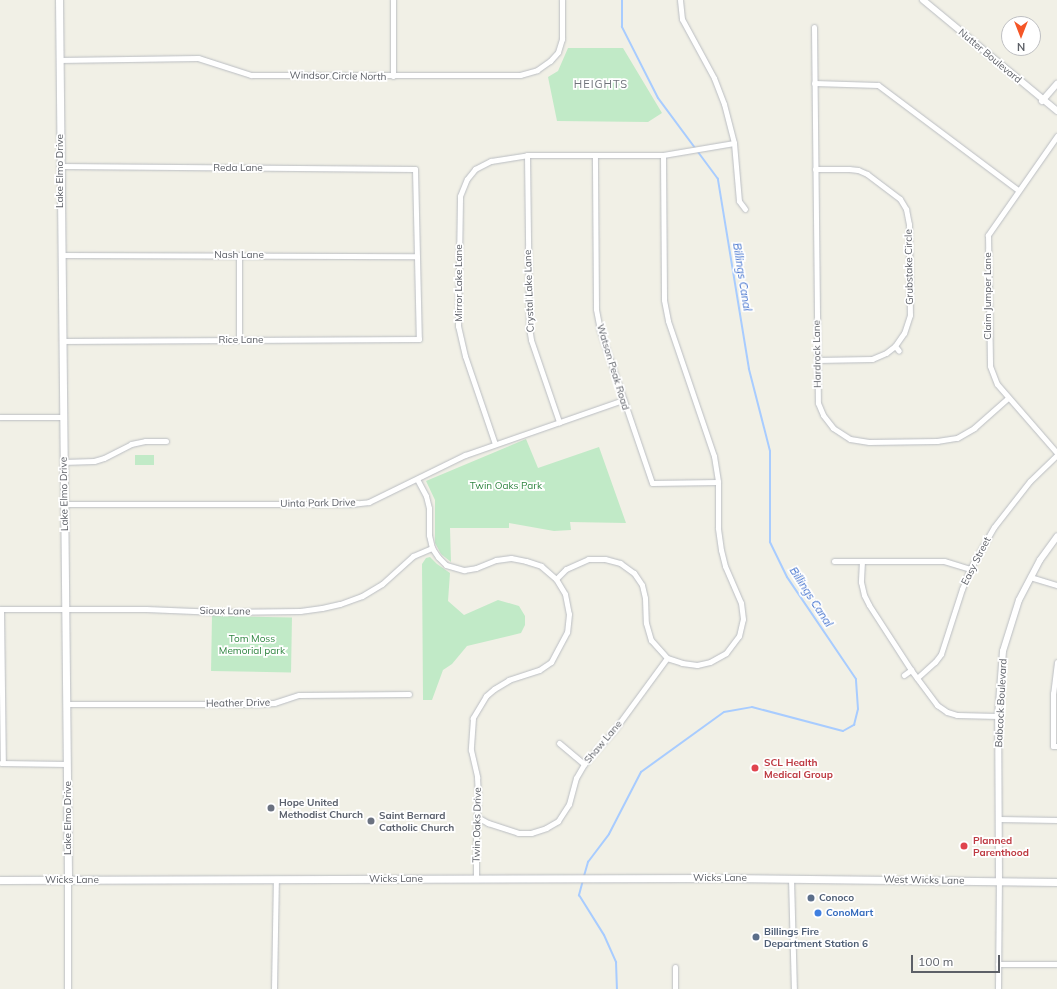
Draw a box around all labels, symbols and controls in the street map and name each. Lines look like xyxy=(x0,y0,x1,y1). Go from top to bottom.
north arrow xyxy=(1001,16,1041,56)
street label: Nutter Boulevard xyxy=(956,26,1024,86)
street label: Windsor Circle North xyxy=(289,69,387,83)
district label: HEIGHTS xyxy=(574,77,628,91)
street label: Lake Elmo Drive xyxy=(54,134,66,208)
street label: Reda Lane xyxy=(213,162,263,174)
street label: Grubstake Circle xyxy=(902,229,916,305)
water label: Billings Canal xyxy=(730,242,754,312)
street label: Mirror Lake Lane xyxy=(453,244,465,322)
street label: Nash Lane xyxy=(214,249,264,261)
street label: Crystal Lake Lane xyxy=(522,249,536,333)
street label: Claim Jumper Lane xyxy=(982,252,994,340)
street label: Hardrock Lane xyxy=(810,320,824,388)
street label: Watson Peak Road xyxy=(594,323,632,411)
street label: Rice Lane xyxy=(219,334,263,346)
street label: Lake Elmo Drive xyxy=(57,457,71,531)
park label: Twin Oaks Park xyxy=(470,480,542,492)
street label: Uinta Park Drive xyxy=(280,496,356,510)
street label: Easy Street xyxy=(959,535,993,587)
water label: Billings Canal xyxy=(787,564,835,630)
street label: Sioux Lane xyxy=(199,605,251,617)
park label: Tom Moss Memorial park xyxy=(219,632,285,656)
street label: Babcock Boulevard xyxy=(993,658,1009,748)
street label: Heather Drive xyxy=(206,696,270,710)
street label: Shaw Lane xyxy=(582,718,624,766)
place label: SCL Health Medical Group xyxy=(764,756,833,780)
marker: SCL Health Medical Group xyxy=(749,762,761,774)
street label: Lake Elmo Drive xyxy=(62,781,74,855)
street label: Twin Oaks Drive xyxy=(470,787,484,863)
place label: Hope United Methodist Church xyxy=(279,796,363,820)
marker: Hope United Methodist Church xyxy=(266,803,276,813)
place label: Saint Bernard Catholic Church xyxy=(379,809,454,832)
marker: Saint Bernard Catholic Church xyxy=(366,816,376,826)
place label: Planned Parenthood xyxy=(973,834,1029,858)
marker: Planned Parenthood xyxy=(958,840,970,852)
street label: Wicks Lane xyxy=(693,872,747,884)
street label: Wicks Lane xyxy=(369,873,423,885)
street label: West Wicks Lane xyxy=(883,873,965,887)
street label: Wicks Lane xyxy=(45,874,99,886)
place label: Conoco xyxy=(819,892,854,904)
marker: Conoco xyxy=(806,893,816,903)
place label: ConoMart xyxy=(826,907,873,919)
marker: ConoMart xyxy=(813,908,823,918)
place label: Billings Fire Department Station 6 xyxy=(764,925,868,948)
marker: Billings Fire Department Station 6 xyxy=(751,932,761,942)
scale bar xyxy=(913,947,1002,973)
text: 100 m xyxy=(918,954,953,969)

